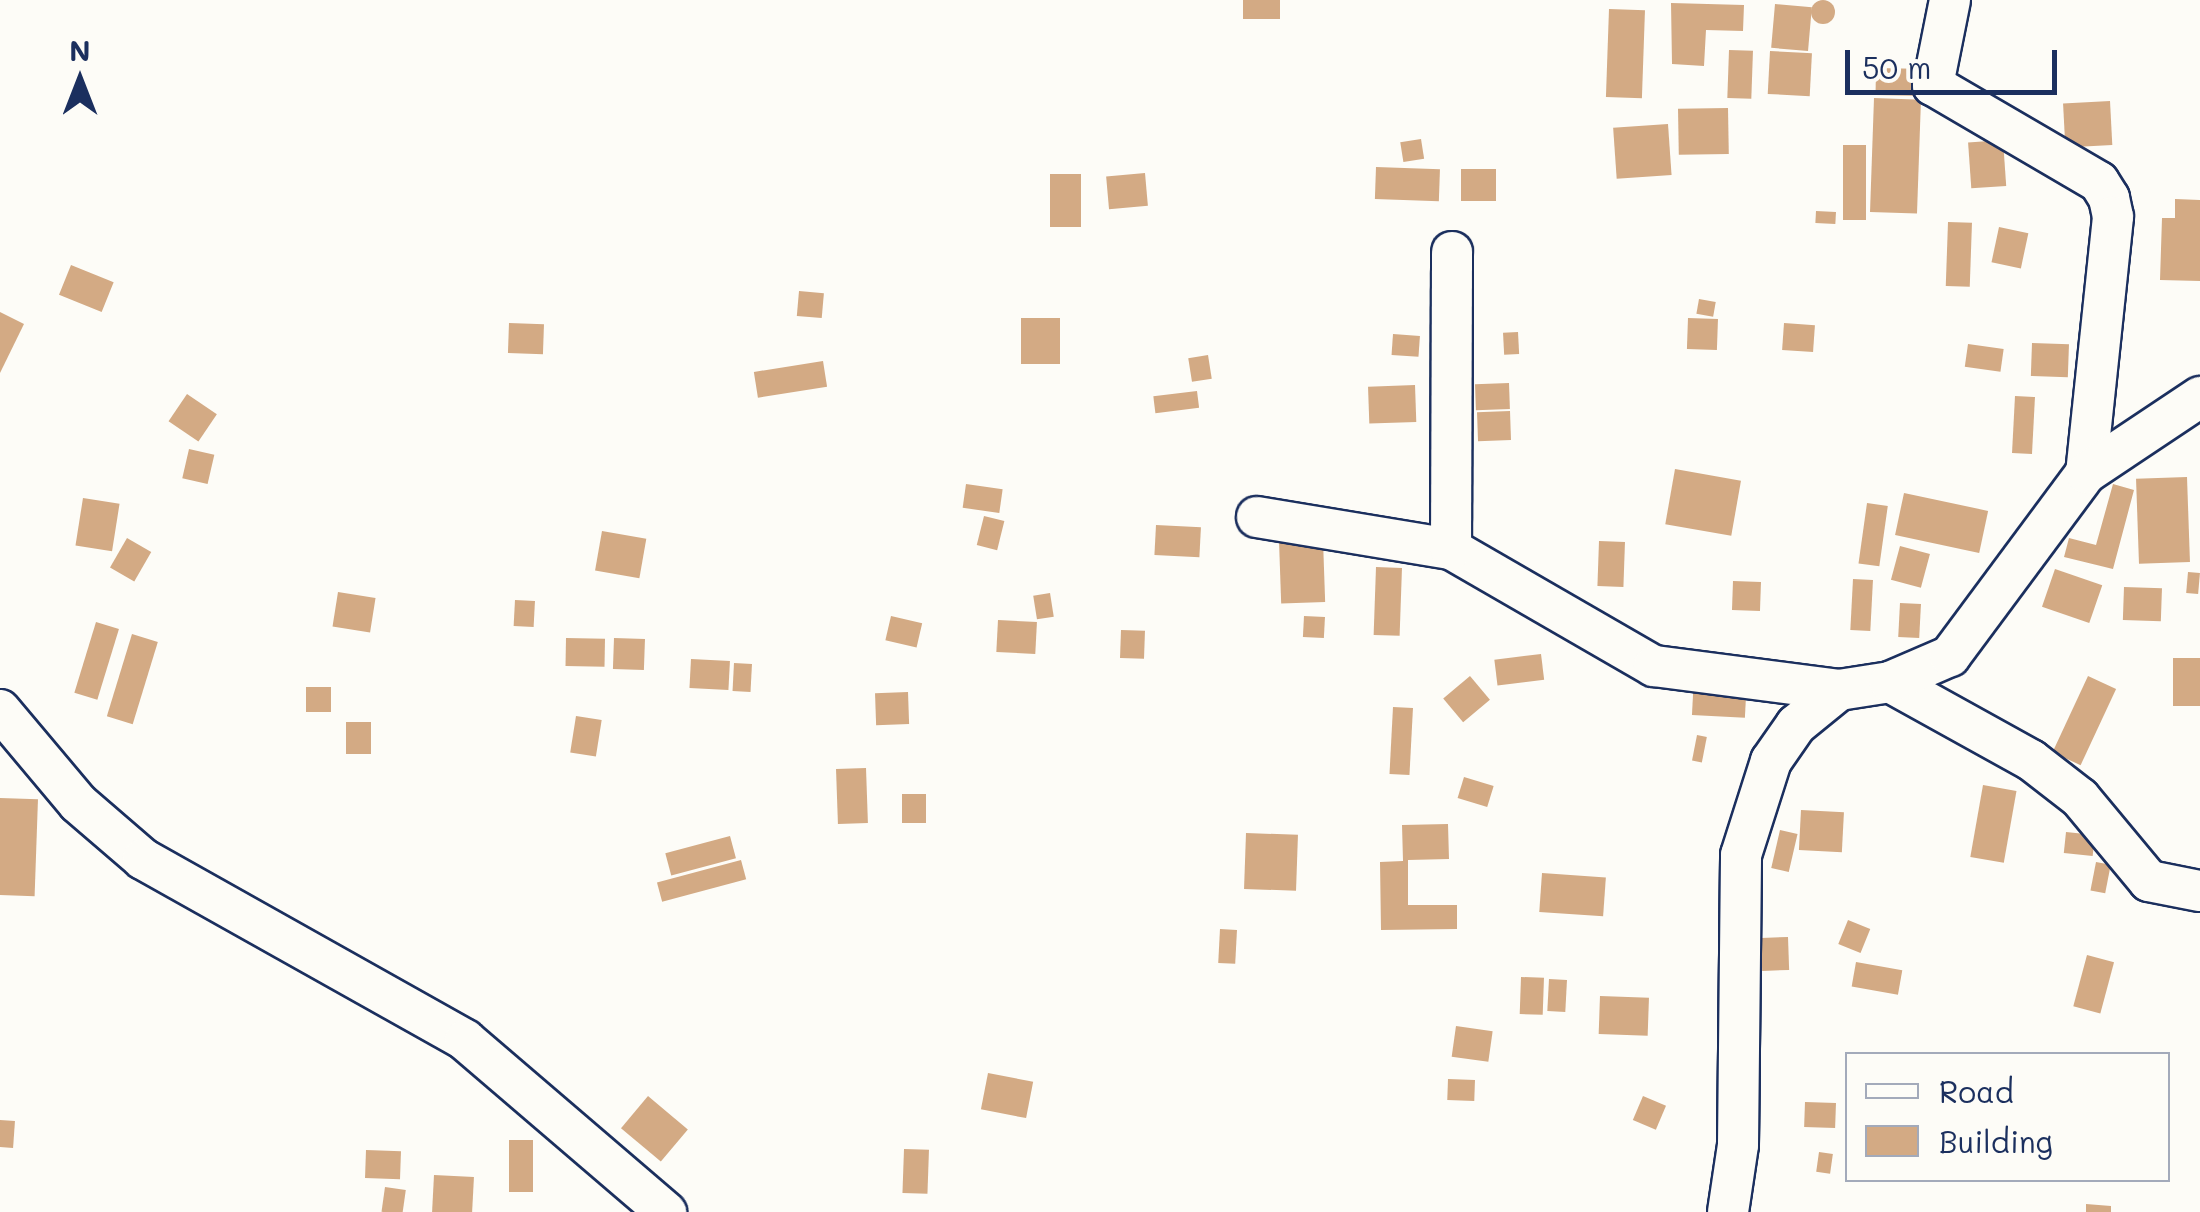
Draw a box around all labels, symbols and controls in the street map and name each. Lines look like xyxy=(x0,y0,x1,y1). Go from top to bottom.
north arrow xyxy=(30,30,130,130)
scale bar xyxy=(1850,30,2062,92)
text: N xyxy=(69,32,91,68)
text: 50 m xyxy=(1862,47,1932,87)
legend xyxy=(1845,1052,2170,1182)
text: Road xyxy=(1939,1071,2014,1111)
text: Building xyxy=(1939,1121,2053,1161)

